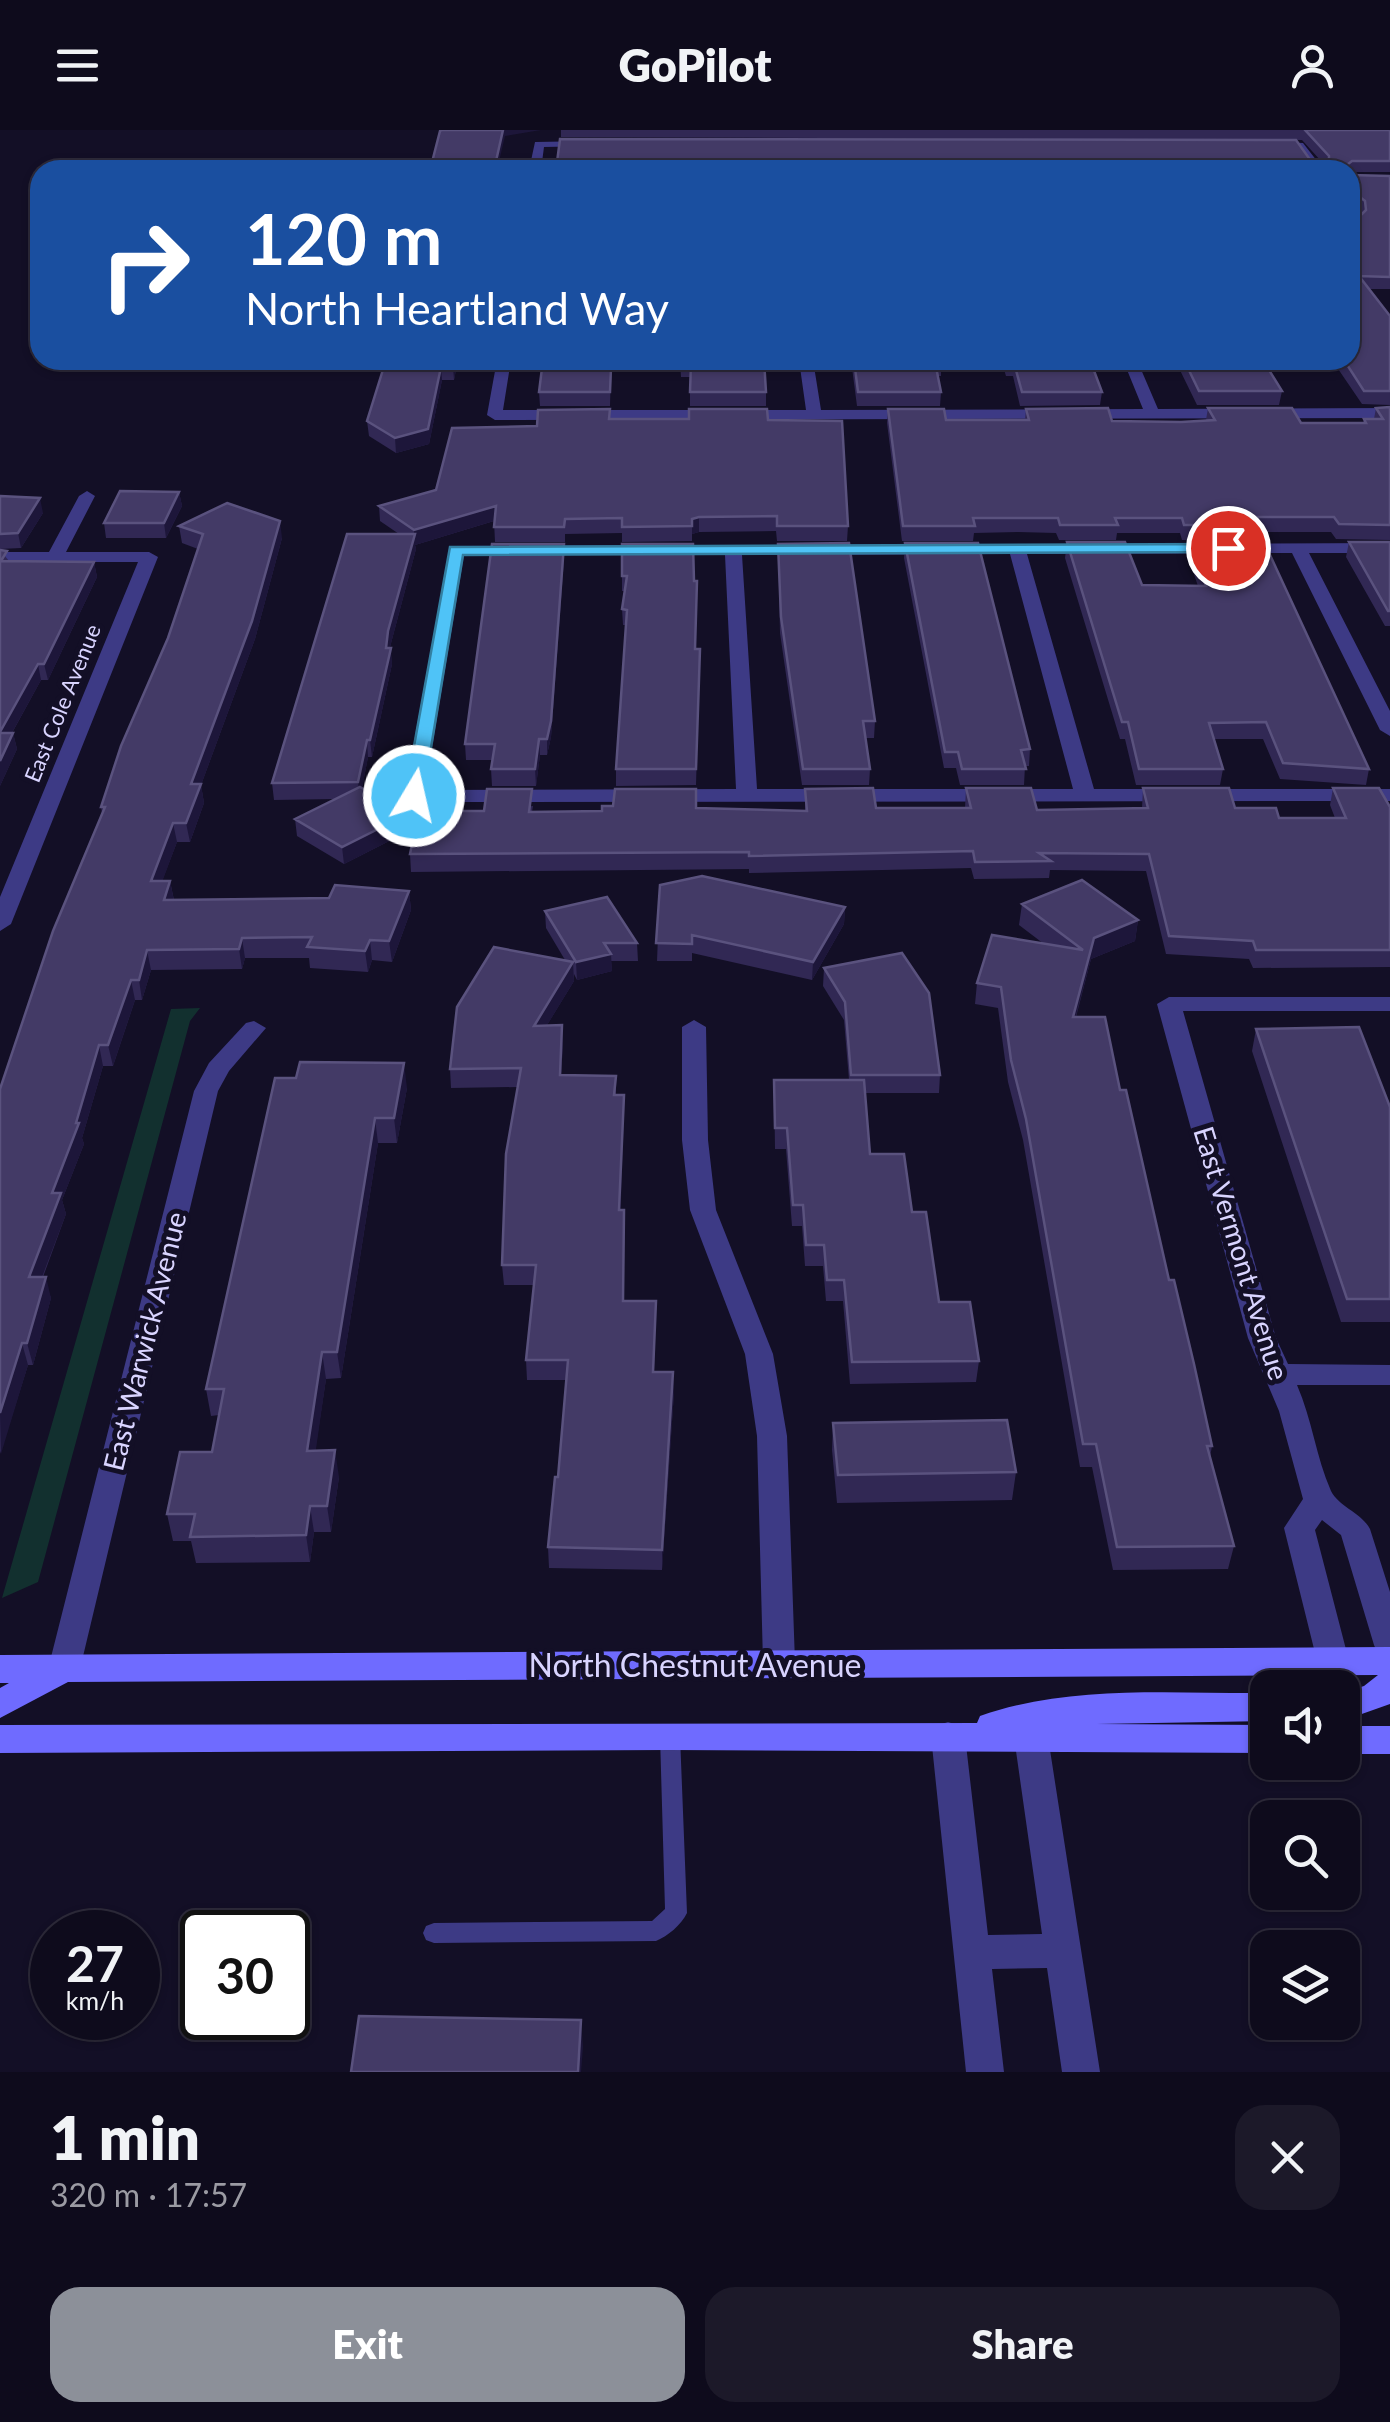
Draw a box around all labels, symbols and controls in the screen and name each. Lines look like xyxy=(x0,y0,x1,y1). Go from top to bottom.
icon: menu xyxy=(50,38,105,93)
text: GoPilot xyxy=(619,38,771,92)
icon: person xyxy=(1285,38,1340,93)
text: 120 m xyxy=(245,196,442,280)
icon: right xyxy=(80,200,210,330)
text: North Heartland Way xyxy=(245,281,669,335)
pin xyxy=(1186,506,1271,591)
icon: arrive xyxy=(1201,521,1256,576)
street label: East Cole Avenue xyxy=(18,620,106,786)
position arrow xyxy=(362,744,466,848)
street label: East Vermont Avenue xyxy=(1187,1122,1297,1384)
street label: East Warwick Avenue xyxy=(95,1208,193,1474)
street label: North Chestnut Avenue xyxy=(529,1645,861,1684)
map controls xyxy=(1250,1670,1360,2040)
button: sound xyxy=(1250,1670,1360,1780)
button: search xyxy=(1250,1800,1360,1910)
speed limit sign: 30 xyxy=(180,1910,310,2040)
button: layers xyxy=(1250,1930,1360,2040)
text: 27 xyxy=(66,1933,124,1993)
text: km/h xyxy=(66,1985,124,2015)
text: 1 min xyxy=(50,2101,200,2173)
button: close xyxy=(1235,2105,1340,2210)
text: 320 m · 17:57 xyxy=(50,2175,247,2214)
button: Exit xyxy=(50,2287,685,2402)
button: Share xyxy=(705,2287,1340,2402)

